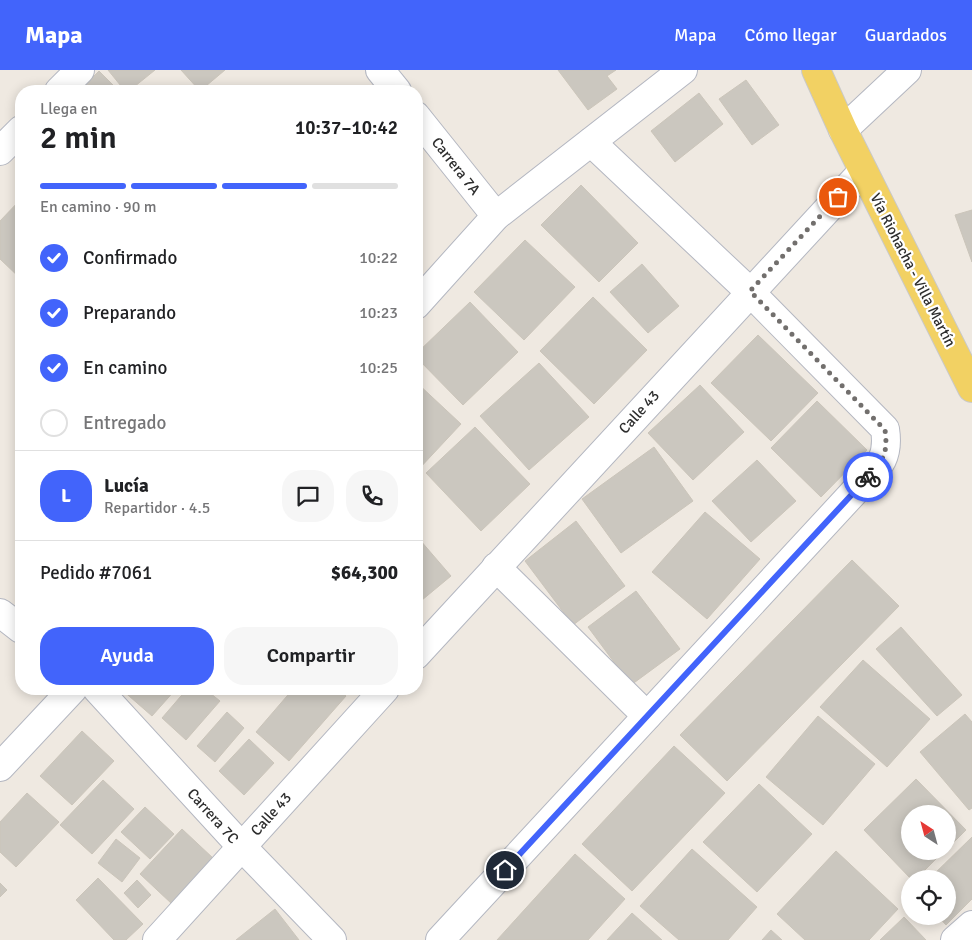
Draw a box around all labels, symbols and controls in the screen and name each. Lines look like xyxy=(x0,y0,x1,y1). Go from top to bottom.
text: Mapa xyxy=(25,20,83,50)
text: Mapa xyxy=(674,24,716,46)
text: Cómo llegar xyxy=(744,24,837,46)
text: Guardados xyxy=(865,24,947,46)
text: Llega en xyxy=(40,99,98,119)
text: 10:37–10:42 xyxy=(295,116,398,140)
text: 2 min xyxy=(40,118,117,157)
street label: Carrera 7A xyxy=(428,134,484,198)
pin xyxy=(817,176,859,218)
icon: bag xyxy=(824,183,852,211)
street label: Vía Riohacha - Villa Martín xyxy=(866,190,960,350)
text: En camino · 90 m xyxy=(40,197,157,217)
icon: check xyxy=(40,244,68,272)
text: Confirmado xyxy=(83,246,177,270)
text: 10:22 xyxy=(359,248,398,268)
icon: check xyxy=(40,299,68,327)
text: Preparando xyxy=(83,301,176,325)
text: 10:23 xyxy=(359,303,398,323)
icon: check xyxy=(40,354,68,382)
text: En camino xyxy=(83,356,167,380)
text: 10:25 xyxy=(359,358,398,378)
street label: Calle 43 xyxy=(615,387,663,437)
text: Entregado xyxy=(83,411,166,435)
courier xyxy=(843,452,893,502)
icon: bike xyxy=(854,463,882,491)
button: chat xyxy=(282,470,334,522)
button: phone xyxy=(346,470,398,522)
text: Lucía xyxy=(104,474,149,498)
text: L xyxy=(61,484,71,508)
text: Repartidor · 4.5 xyxy=(104,498,210,518)
text: Pedido #7061 xyxy=(40,561,152,585)
text: $64,300 xyxy=(331,561,398,585)
button: Ayuda xyxy=(40,627,214,685)
button: Compartir xyxy=(224,627,398,685)
street label: Carrera 7C xyxy=(183,785,243,847)
street label: Calle 43 xyxy=(247,789,295,839)
north arrow xyxy=(901,805,956,860)
map controls xyxy=(901,805,956,925)
pin xyxy=(484,849,526,891)
icon: home xyxy=(491,856,519,884)
button: locate xyxy=(901,870,956,925)

